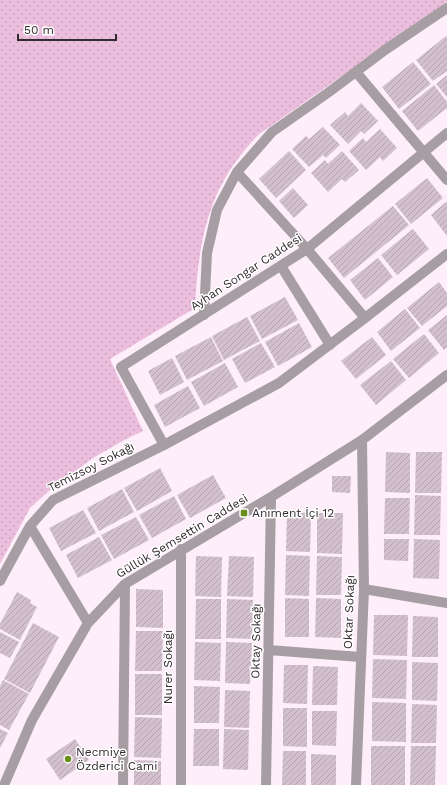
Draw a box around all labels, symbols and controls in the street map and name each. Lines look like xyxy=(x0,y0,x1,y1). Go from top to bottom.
scale bar xyxy=(18,16,116,42)
text: 50 m xyxy=(24,23,54,37)
street label: Ayhan Songar Caddesi xyxy=(188,231,304,313)
street label: Temizsoy Sokağı xyxy=(45,439,137,495)
street label: Güllük Şemsettin Caddesi xyxy=(114,491,250,581)
place label: Anıment İçi 12 xyxy=(252,506,334,520)
marker: Anıment İçi 12 xyxy=(239,508,249,518)
street label: Oktar Sokağı xyxy=(341,575,357,649)
street label: Oktay Sokağı xyxy=(248,603,264,679)
street label: Nurer Sokağı xyxy=(161,630,175,704)
place label: Necmiye Özderici Cami xyxy=(76,745,157,773)
marker: Necmiye Özderici Cami xyxy=(63,754,73,764)

